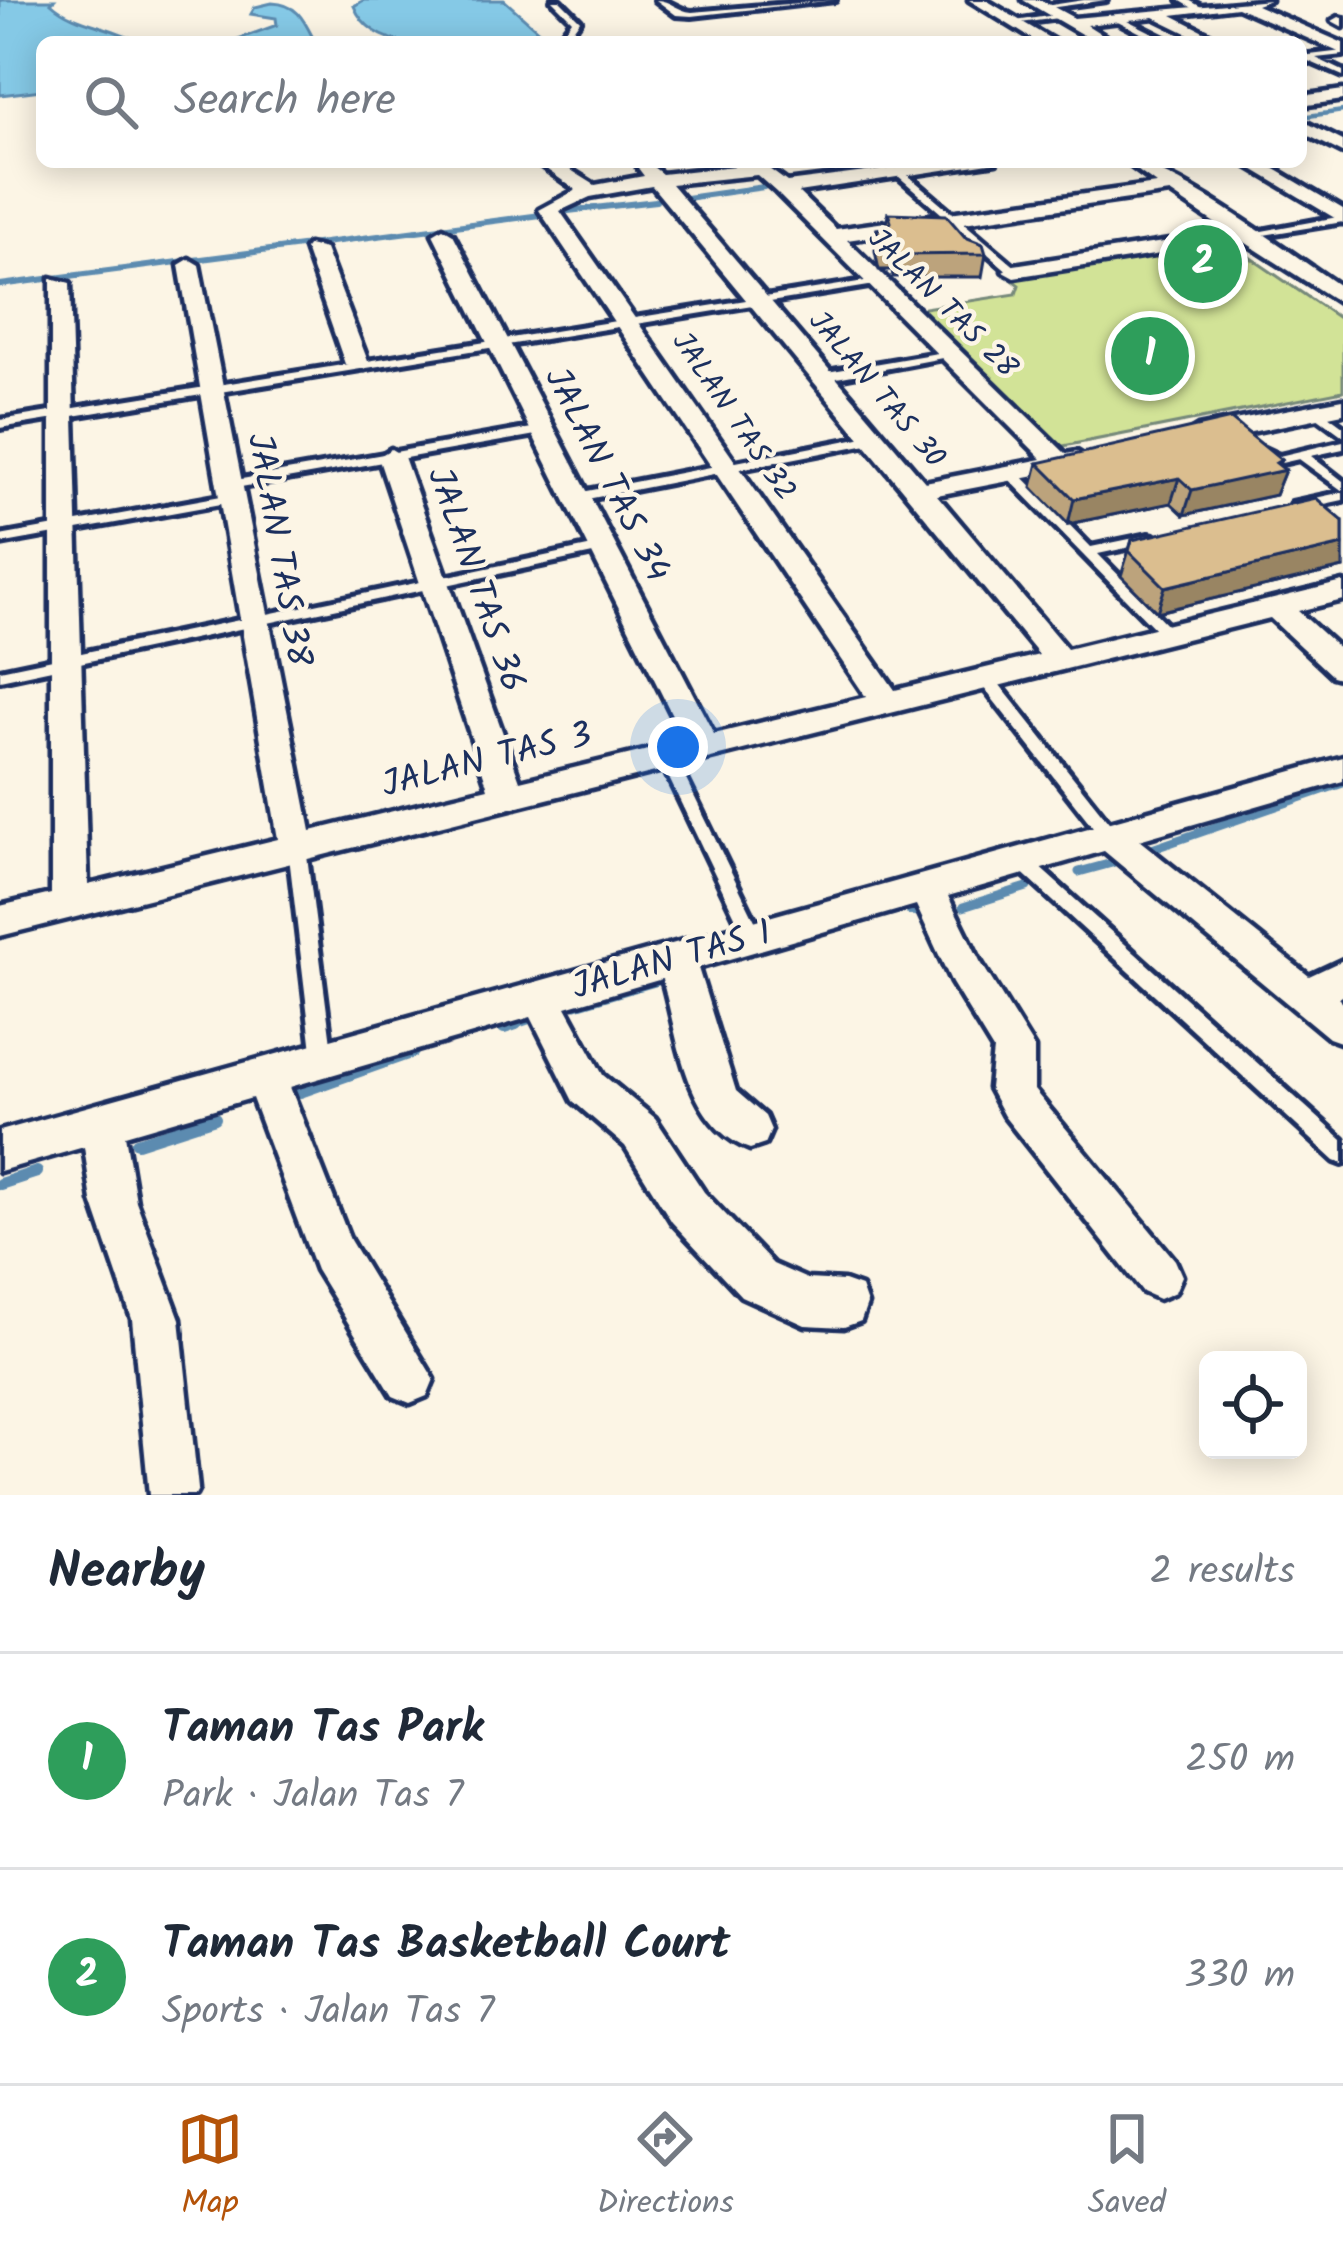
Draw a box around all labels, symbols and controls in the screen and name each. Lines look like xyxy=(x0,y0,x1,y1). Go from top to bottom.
search box xyxy=(36,36,1307,168)
text: Search here xyxy=(174,66,396,138)
icon: search xyxy=(78,69,144,135)
street label: JALAN TAS 28 xyxy=(855,217,1029,391)
pin: 2 xyxy=(1164,219,1242,309)
street label: JALAN TAS 30 xyxy=(795,300,957,480)
pin: 1 xyxy=(1111,311,1189,401)
street label: JALAN TAS 32 xyxy=(658,322,808,512)
street label: JALAN TAS 34 xyxy=(527,358,685,592)
street label: JALAN TAS 38 xyxy=(229,429,327,671)
street label: JALAN TAS 36 xyxy=(410,460,540,700)
street label: JALAN TAS 3 xyxy=(376,707,598,815)
your location xyxy=(648,717,708,777)
street label: JALAN TAS 1 xyxy=(566,905,778,1017)
map controls xyxy=(1199,1351,1307,1459)
button: locate xyxy=(1199,1351,1307,1459)
text: Nearby xyxy=(48,1533,205,1614)
text: 2 results xyxy=(1150,1542,1295,1604)
text: Taman Tas Park xyxy=(162,1694,483,1766)
text: 1 xyxy=(81,1730,93,1792)
text: 250 m xyxy=(1185,1730,1295,1792)
text: Park · Jalan Tas 7 xyxy=(162,1766,463,1828)
text: Taman Tas Basketball Court xyxy=(162,1910,730,1982)
text: 2 xyxy=(76,1946,98,2008)
text: 330 m xyxy=(1184,1946,1295,2008)
text: Sports · Jalan Tas 7 xyxy=(162,1982,494,2044)
tab: Map xyxy=(177,2106,243,2231)
tab: Directions xyxy=(597,2106,734,2231)
tab: Saved xyxy=(1088,2106,1166,2231)

